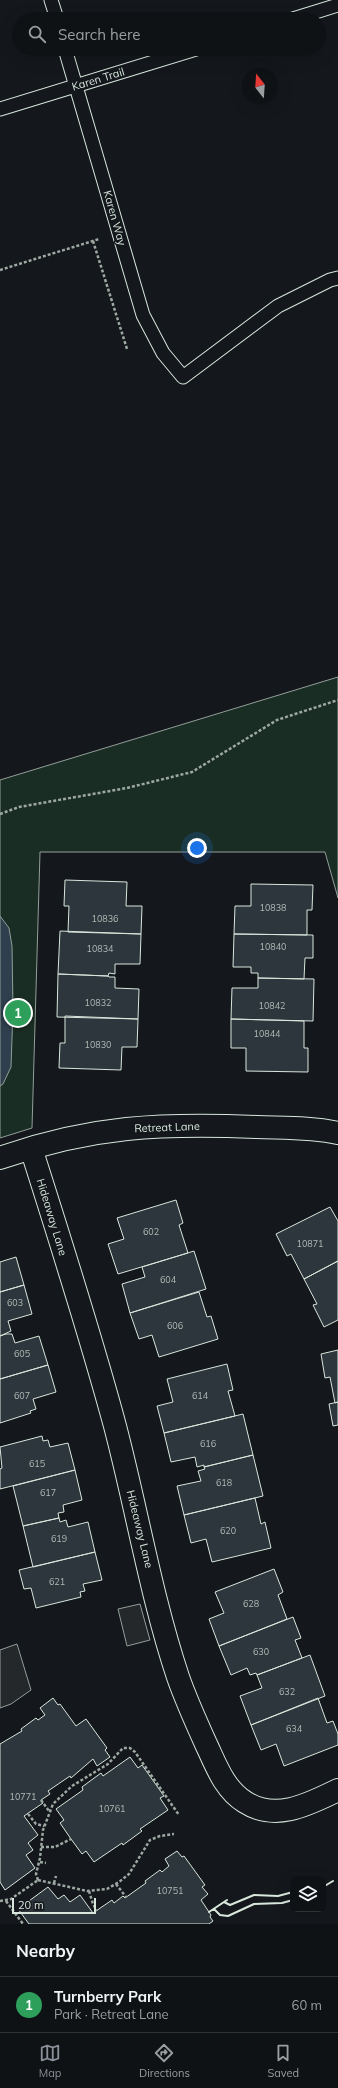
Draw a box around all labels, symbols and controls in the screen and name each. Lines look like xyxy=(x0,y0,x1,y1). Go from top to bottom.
search box xyxy=(12,12,326,56)
icon: search xyxy=(26,23,48,45)
text: Search here xyxy=(58,25,140,44)
street label: Karen Trail xyxy=(70,64,126,94)
north arrow xyxy=(242,68,278,104)
street label: Karen Way xyxy=(100,189,130,247)
your location xyxy=(187,838,207,858)
house number: 10838 xyxy=(259,902,287,913)
house number: 10836 xyxy=(91,913,119,924)
house number: 10840 xyxy=(259,941,287,952)
house number: 10834 xyxy=(86,943,114,954)
house number: 10832 xyxy=(84,997,112,1008)
pin: 1 xyxy=(5,998,31,1028)
house number: 10842 xyxy=(258,1000,286,1011)
house number: 10844 xyxy=(253,1028,281,1039)
house number: 10830 xyxy=(84,1039,112,1050)
street label: Retreat Lane xyxy=(134,1119,200,1135)
street label: Hideaway Lane xyxy=(34,1177,70,1257)
house number: 602 xyxy=(143,1226,159,1237)
house number: 10871 xyxy=(296,1238,324,1249)
house number: 604 xyxy=(160,1274,177,1285)
house number: 603 xyxy=(7,1297,23,1308)
house number: 606 xyxy=(167,1320,183,1331)
house number: 605 xyxy=(14,1348,31,1359)
house number: 607 xyxy=(14,1390,30,1401)
house number: 614 xyxy=(192,1390,209,1401)
house number: 616 xyxy=(200,1438,216,1449)
house number: 615 xyxy=(29,1458,46,1469)
house number: 618 xyxy=(216,1477,232,1488)
house number: 617 xyxy=(40,1487,56,1498)
street label: Hideaway Lane xyxy=(124,1489,156,1569)
house number: 620 xyxy=(220,1525,236,1536)
house number: 619 xyxy=(51,1533,67,1544)
house number: 621 xyxy=(49,1576,65,1587)
house number: 628 xyxy=(243,1598,259,1609)
house number: 630 xyxy=(253,1646,269,1657)
house number: 632 xyxy=(279,1686,295,1697)
house number: 634 xyxy=(286,1723,303,1734)
house number: 10771 xyxy=(9,1791,37,1802)
house number: 10761 xyxy=(98,1803,126,1814)
map controls xyxy=(290,1876,326,1912)
button: layers xyxy=(290,1876,326,1912)
house number: 10751 xyxy=(156,1885,184,1896)
scale bar xyxy=(12,1896,96,1915)
text: 20 m xyxy=(18,1898,44,1912)
text: Nearby xyxy=(16,1940,75,1961)
text: Turnberry Park xyxy=(54,1987,161,2006)
text: 1 xyxy=(25,1997,33,2013)
text: 60 m xyxy=(292,1997,322,2013)
text: Park · Retreat Lane xyxy=(54,2006,169,2022)
tab: Map xyxy=(39,2042,61,2080)
tab: Directions xyxy=(139,2042,190,2080)
tab: Saved xyxy=(267,2042,299,2080)

